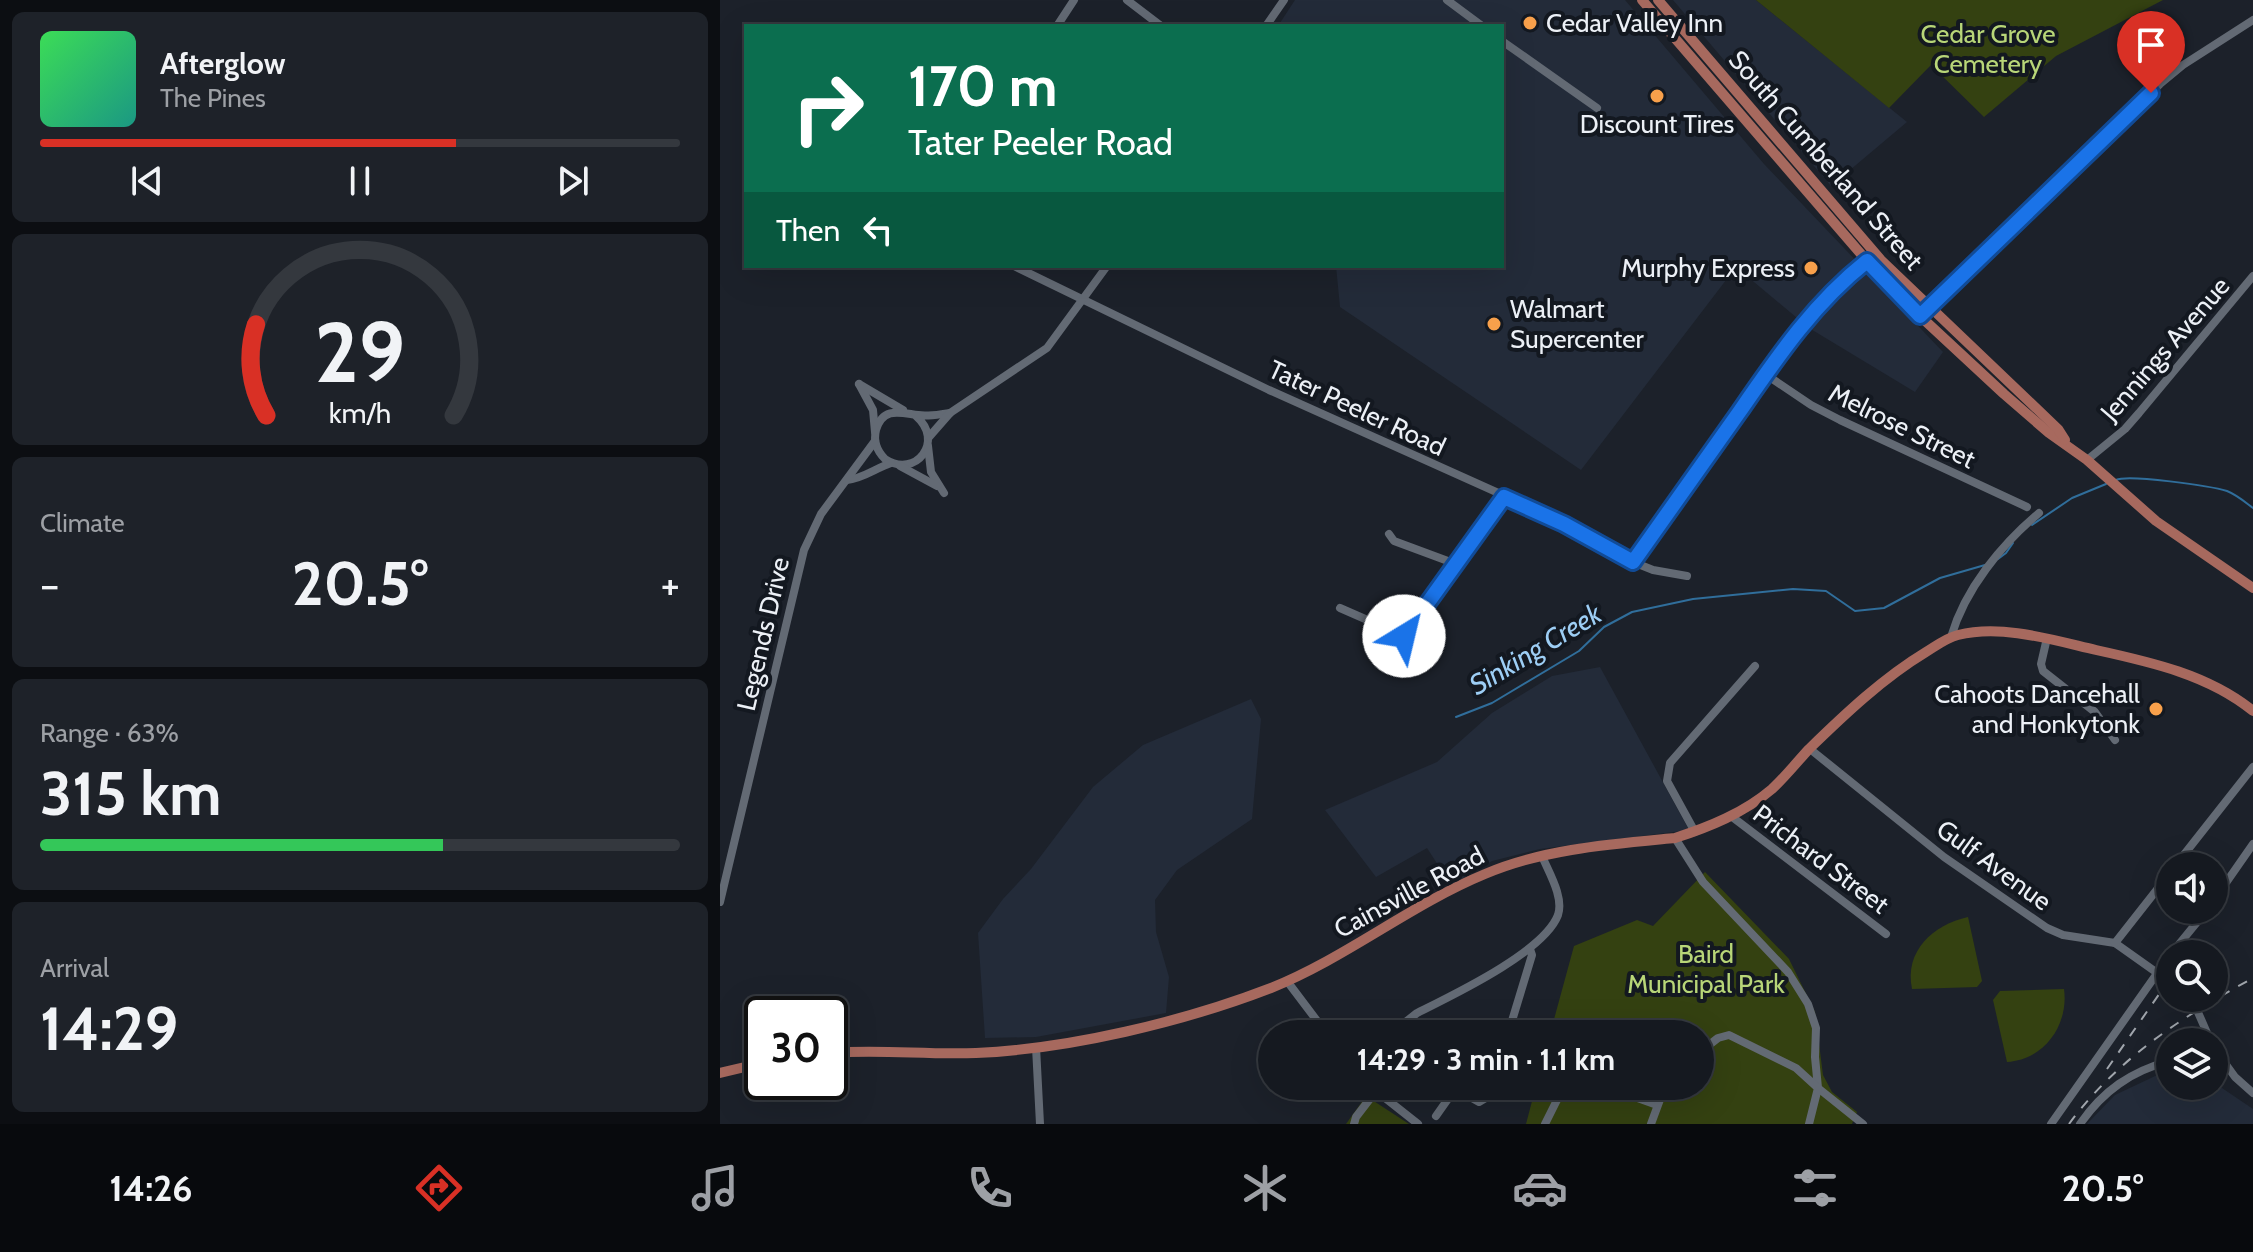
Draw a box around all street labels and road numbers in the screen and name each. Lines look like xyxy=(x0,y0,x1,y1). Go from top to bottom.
street label: South Cumberland Street xyxy=(1722,44,1930,276)
street label: Jennings Avenue xyxy=(2093,270,2236,428)
street label: Tater Peeler Road xyxy=(1263,353,1451,463)
street label: Melrose Street xyxy=(1823,377,1981,475)
street label: Legends Drive xyxy=(730,554,796,714)
street label: Prichard Street xyxy=(1747,798,1895,921)
street label: Gulf Avenue xyxy=(1930,813,2058,917)
street label: Cainsville Road xyxy=(1329,839,1489,945)

